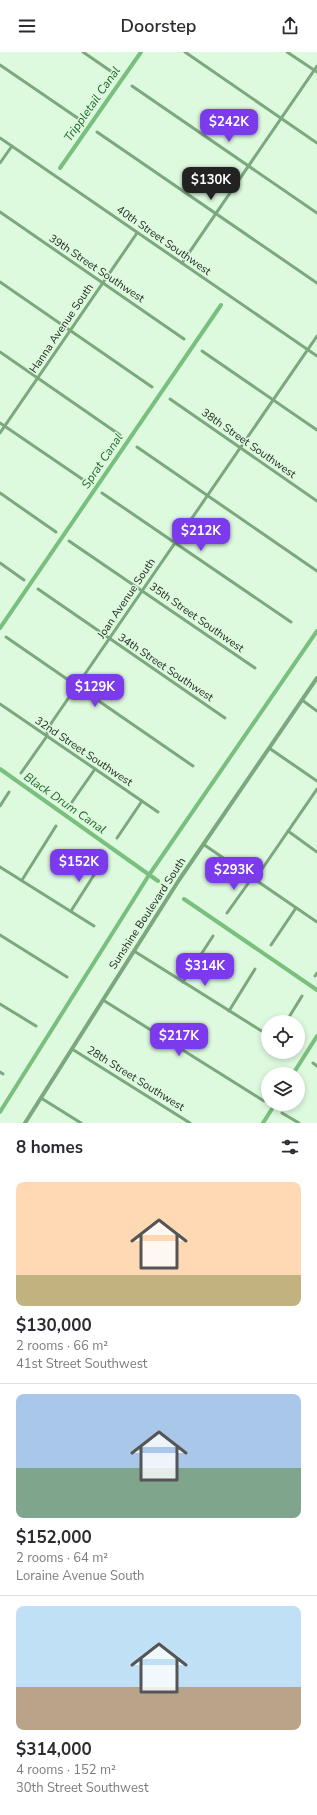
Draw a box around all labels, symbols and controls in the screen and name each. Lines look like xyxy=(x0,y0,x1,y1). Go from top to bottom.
text: Doorstep xyxy=(121,14,196,38)
icon: menu xyxy=(16,15,38,37)
icon: share xyxy=(279,15,301,37)
water label: Trippletail Canal xyxy=(60,63,124,145)
pin: $242K xyxy=(201,109,257,143)
text: $242K xyxy=(209,113,249,131)
pin: $130K xyxy=(183,167,239,201)
text: $130K xyxy=(191,171,231,189)
street label: 40th Street Southwest xyxy=(113,202,214,279)
street label: 39th Street Southwest xyxy=(46,231,148,306)
street label: Hanna Avenue South xyxy=(26,281,97,376)
street label: 38th Street Southwest xyxy=(198,405,299,482)
water label: Sprat Canal xyxy=(78,430,127,492)
pin: $212K xyxy=(173,518,229,552)
text: $212K xyxy=(181,522,221,540)
street label: Joan Avenue South xyxy=(93,555,159,642)
street label: 35th Street Southwest xyxy=(146,579,247,656)
street label: 34th Street Southwest xyxy=(115,630,217,705)
pin: $129K xyxy=(67,674,123,708)
text: $129K xyxy=(75,678,115,696)
street label: 32nd Street Southwest xyxy=(32,713,136,790)
water label: Black Drum Canal xyxy=(21,769,110,838)
pin: $152K xyxy=(51,849,107,883)
text: $152K xyxy=(59,853,99,871)
street label: Sunshine Boulevard South xyxy=(106,854,189,972)
pin: $293K xyxy=(206,857,262,891)
text: $293K xyxy=(214,861,254,879)
pin: $314K xyxy=(177,953,233,987)
text: $314K xyxy=(185,957,225,975)
map controls xyxy=(261,1015,305,1111)
button: locate xyxy=(261,1015,305,1059)
pin: $217K xyxy=(151,1023,207,1057)
text: $217K xyxy=(159,1027,199,1045)
street label: 28th Street Southwest xyxy=(84,1042,187,1115)
button: layers xyxy=(261,1067,305,1111)
text: 8 homes xyxy=(16,1136,83,1159)
icon: filters xyxy=(279,1136,301,1158)
icon: home xyxy=(123,1208,195,1280)
text: $130,000 xyxy=(16,1314,92,1337)
text: 2 rooms · 66 m² xyxy=(16,1337,108,1355)
text: 41st Street Southwest xyxy=(16,1355,147,1373)
icon: home xyxy=(123,1420,195,1492)
text: $152,000 xyxy=(16,1526,92,1549)
text: 2 rooms · 64 m² xyxy=(16,1549,108,1567)
text: Loraine Avenue South xyxy=(16,1567,144,1585)
icon: home xyxy=(123,1632,195,1704)
text: $314,000 xyxy=(16,1738,92,1761)
text: 4 rooms · 152 m² xyxy=(16,1761,116,1779)
text: 30th Street Southwest xyxy=(16,1779,149,1797)

